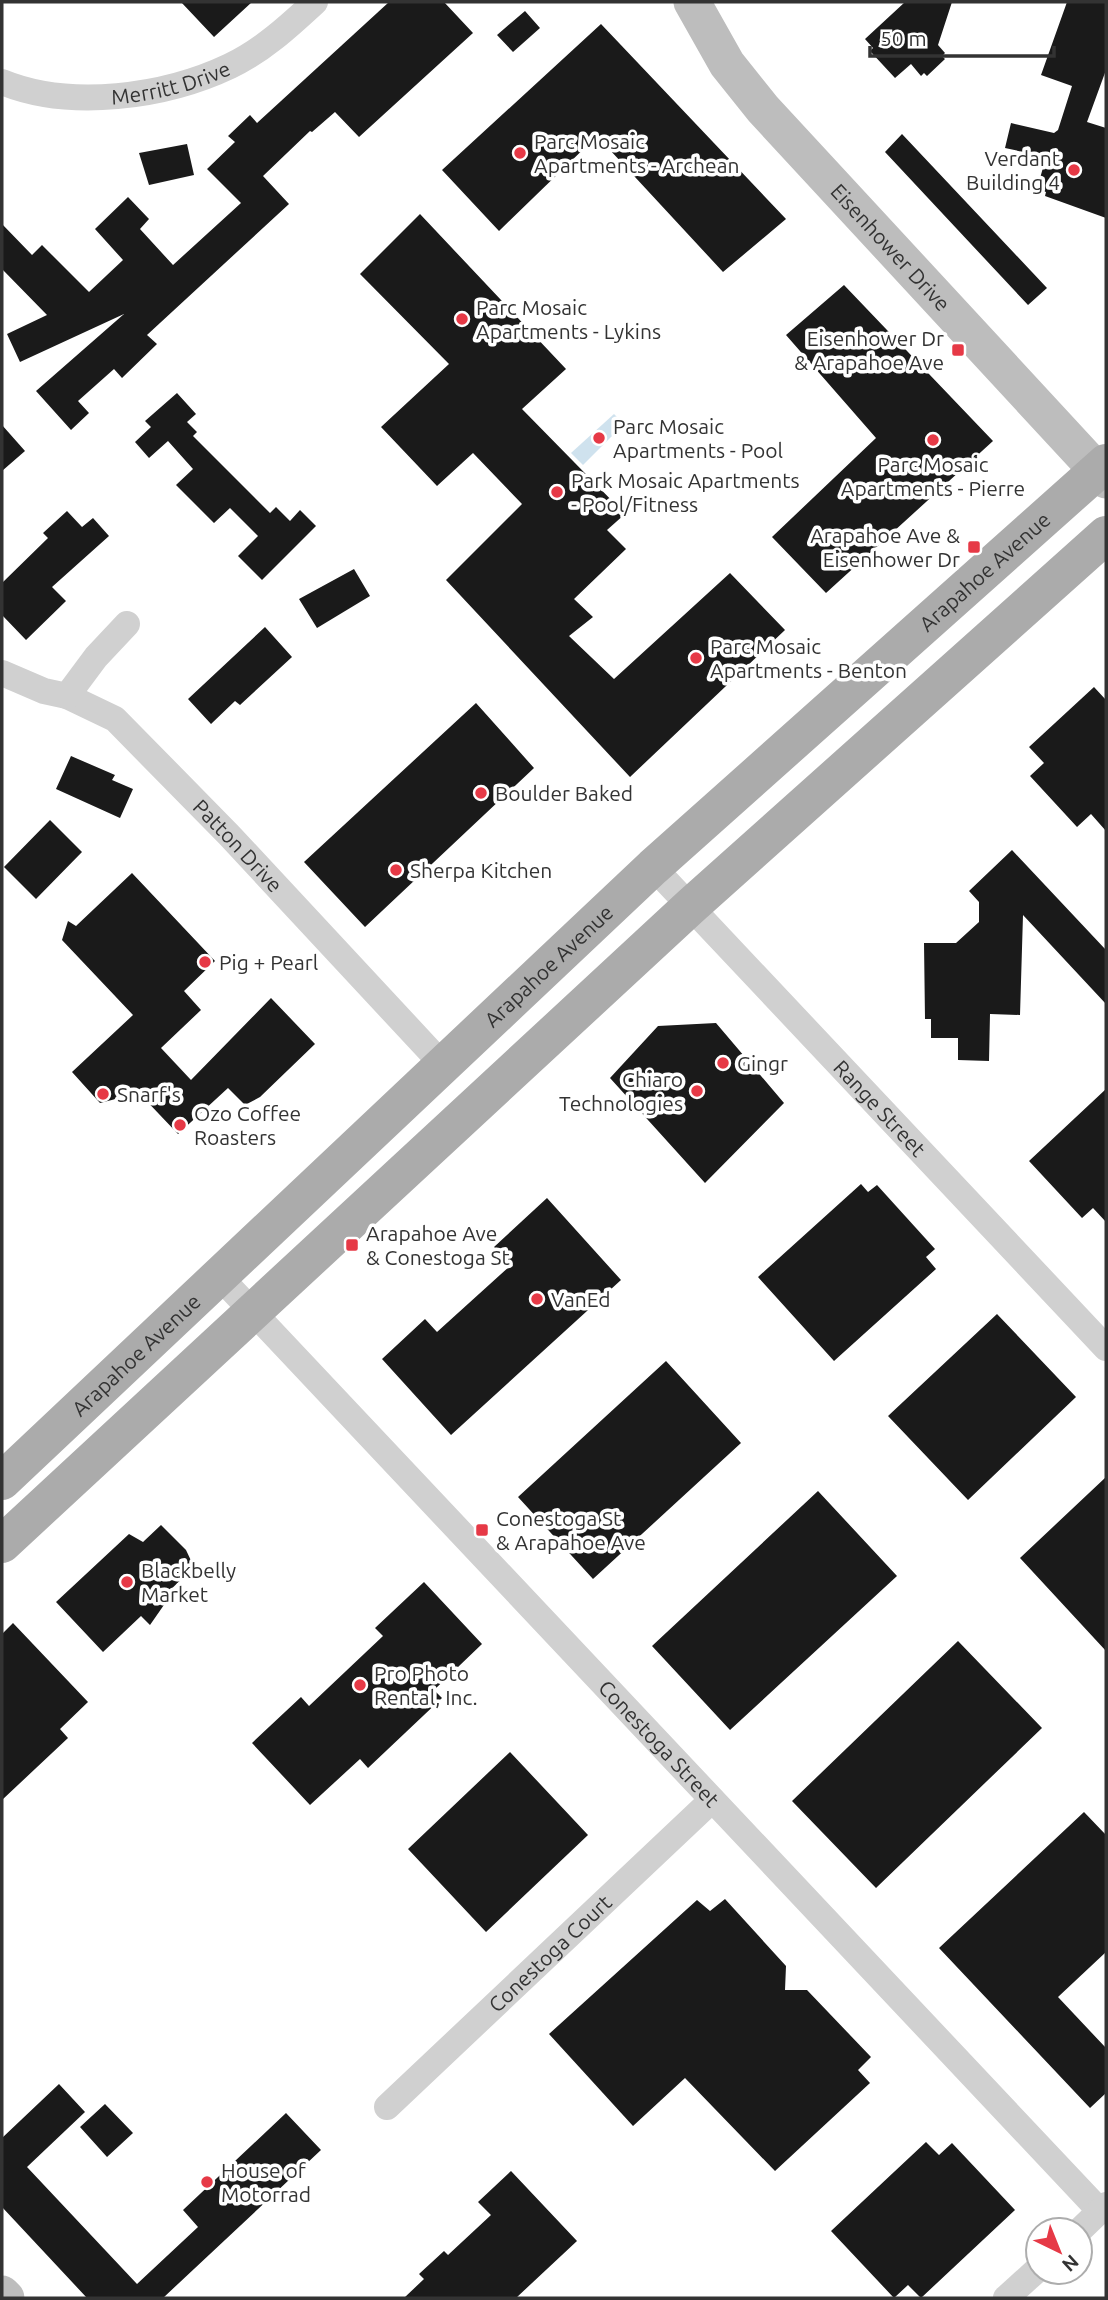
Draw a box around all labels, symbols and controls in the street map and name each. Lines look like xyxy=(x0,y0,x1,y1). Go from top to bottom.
scale bar xyxy=(870,14,1054,58)
text: 50 m xyxy=(880,26,927,50)
street label: Merritt Drive xyxy=(110,56,234,109)
place label: Parc Mosaic Apartments - Archean xyxy=(534,129,739,177)
marker: Parc Mosaic Apartments - Archean xyxy=(512,145,528,161)
place label: Verdant Building 4 xyxy=(966,146,1060,194)
marker: Verdant Building 4 xyxy=(1066,162,1082,178)
street label: Eisenhower Drive xyxy=(826,179,955,316)
place label: Parc Mosaic Apartments - Lykins xyxy=(476,295,661,343)
marker: Parc Mosaic Apartments - Lykins xyxy=(454,311,470,327)
place label: Eisenhower Dr & Arapahoe Ave xyxy=(794,326,944,374)
marker: Eisenhower Dr & Arapahoe Ave xyxy=(950,342,966,358)
place label: Parc Mosaic Apartments - Pool xyxy=(613,414,783,462)
marker: Parc Mosaic Apartments - Pool xyxy=(591,430,607,446)
marker: Parc Mosaic Apartments - Pierre xyxy=(925,432,941,448)
place label: Parc Mosaic Apartments - Pierre xyxy=(841,452,1025,500)
place label: Park Mosaic Apartments - Pool/Fitness xyxy=(571,468,800,516)
marker: Park Mosaic Apartments - Pool/Fitness xyxy=(549,484,565,500)
street label: Arapahoe Avenue xyxy=(914,507,1055,636)
place label: Arapahoe Ave & Eisenhower Dr xyxy=(810,523,960,571)
marker: Arapahoe Ave & Eisenhower Dr xyxy=(966,539,982,555)
place label: Parc Mosaic Apartments - Benton xyxy=(710,634,907,682)
marker: Parc Mosaic Apartments - Benton xyxy=(688,650,704,666)
place label: Boulder Baked xyxy=(495,781,633,805)
marker: Boulder Baked xyxy=(473,785,489,801)
street label: Patton Drive xyxy=(189,794,288,897)
place label: Sherpa Kitchen xyxy=(410,858,552,882)
marker: Sherpa Kitchen xyxy=(388,862,404,878)
street label: Arapahoe Avenue xyxy=(479,900,617,1032)
place label: Pig + Pearl xyxy=(219,950,318,974)
marker: Pig + Pearl xyxy=(197,954,213,970)
place label: Gingr xyxy=(737,1051,788,1075)
marker: Gingr xyxy=(715,1055,731,1071)
street label: Range Street xyxy=(829,1055,931,1161)
place label: Chiaro Technologies xyxy=(559,1067,683,1115)
place label: Snarf's xyxy=(117,1082,181,1106)
marker: Chiaro Technologies xyxy=(689,1083,705,1099)
marker: Snarf's xyxy=(95,1086,111,1102)
place label: Ozo Coffee Roasters xyxy=(194,1101,301,1149)
marker: Ozo Coffee Roasters xyxy=(172,1117,188,1133)
place label: Arapahoe Ave & Conestoga St xyxy=(366,1221,510,1269)
marker: Arapahoe Ave & Conestoga St xyxy=(344,1237,360,1253)
place label: VanEd xyxy=(551,1287,611,1311)
street label: Arapahoe Avenue xyxy=(67,1289,205,1421)
marker: VanEd xyxy=(529,1291,545,1307)
place label: Conestoga St & Arapahoe Ave xyxy=(496,1506,646,1554)
marker: Conestoga St & Arapahoe Ave xyxy=(474,1522,490,1538)
place label: Blackbelly Market xyxy=(141,1558,236,1606)
marker: Blackbelly Market xyxy=(119,1574,135,1590)
place label: Pro Photo Rental, Inc. xyxy=(374,1661,478,1709)
street label: Conestoga Street xyxy=(594,1675,724,1811)
marker: Pro Photo Rental, Inc. xyxy=(352,1677,368,1693)
street label: Conestoga Court xyxy=(484,1890,616,2017)
place label: House of Motorrad xyxy=(221,2158,311,2206)
marker: House of Motorrad xyxy=(199,2174,215,2190)
north arrow xyxy=(1024,2216,1094,2286)
text: N xyxy=(1058,2251,1083,2276)

